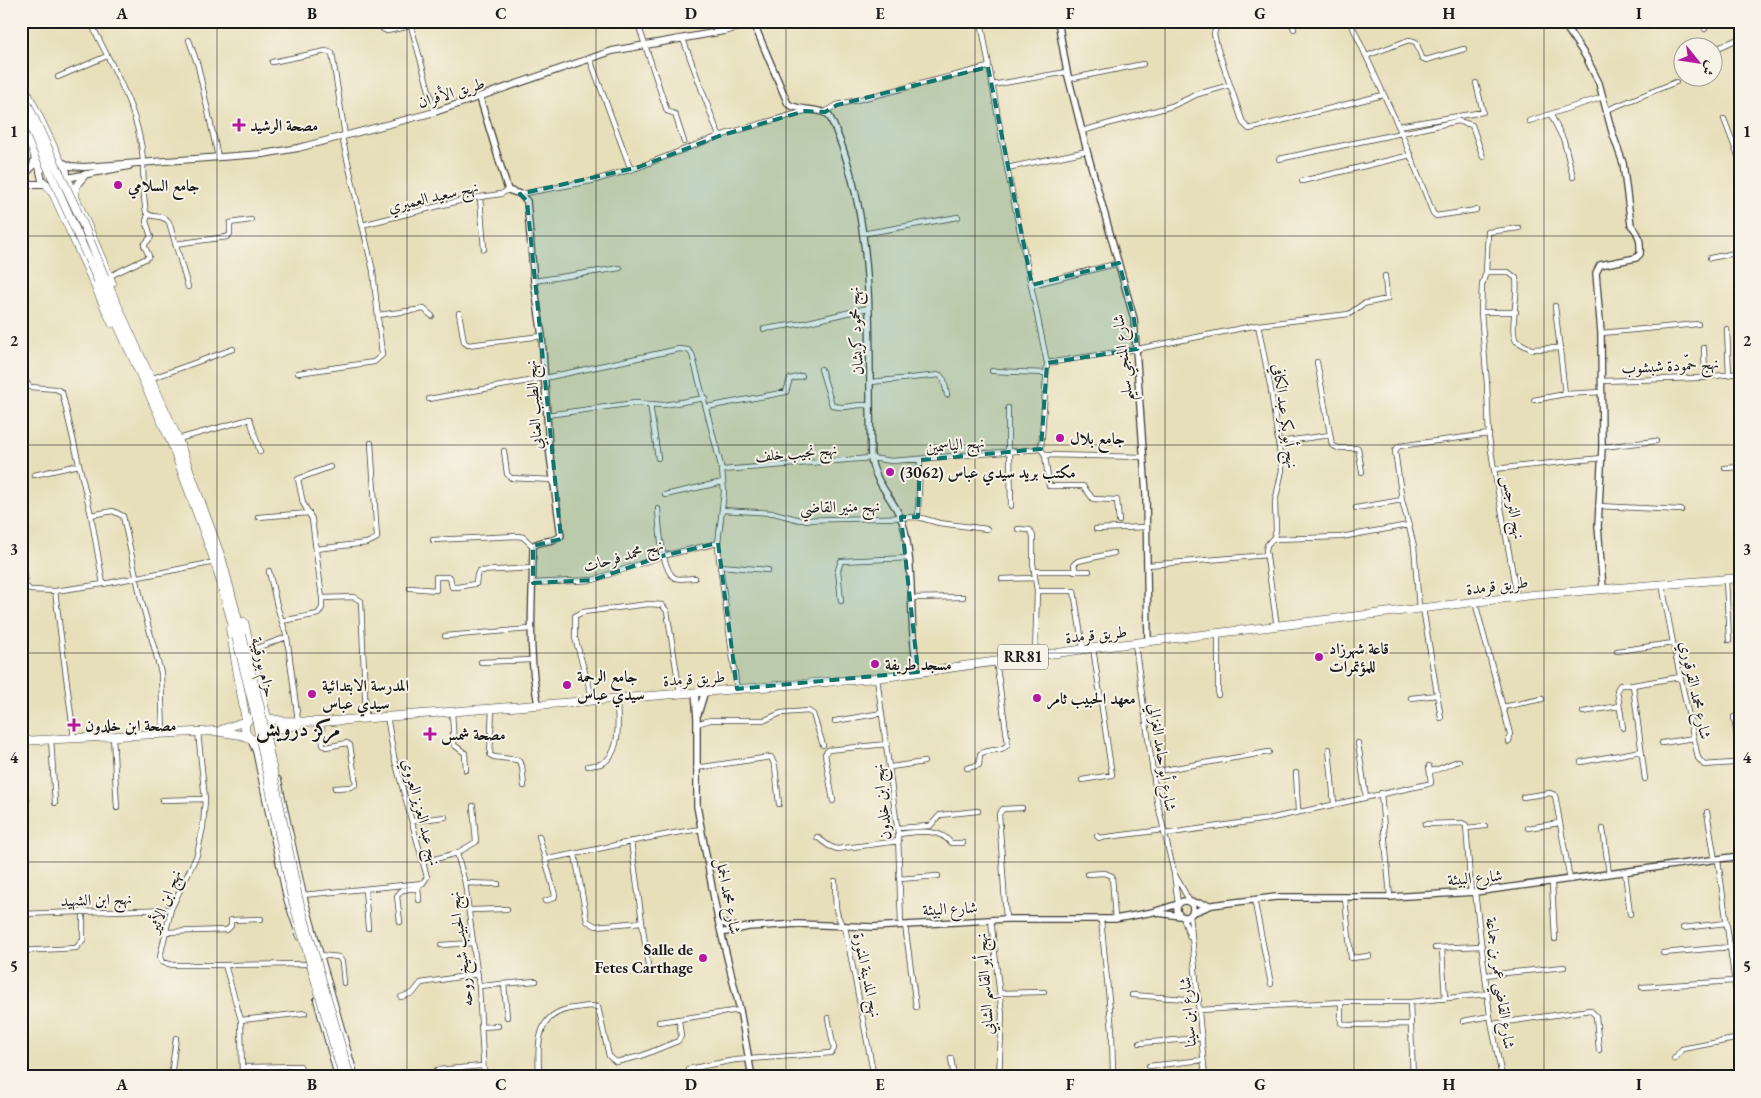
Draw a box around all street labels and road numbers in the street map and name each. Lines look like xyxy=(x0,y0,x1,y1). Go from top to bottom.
street label: طريق الأفران xyxy=(415,71,487,113)
street label: نهج سعيد العميري xyxy=(386,176,481,221)
street label: نهج محمود كريشان xyxy=(843,286,872,376)
street label: شارع المنجي سليم xyxy=(1107,313,1143,403)
street label: نهج حمّودة شبشوب xyxy=(1621,351,1720,383)
street label: نهج الطيب العنابي xyxy=(520,359,551,450)
street label: نهج أبو بكر عبد الكافي xyxy=(1264,362,1304,470)
street label: نهج الياسمين xyxy=(925,431,986,462)
street label: نهج نجيب خلف xyxy=(754,438,838,471)
street label: نهج النرجس xyxy=(1493,473,1530,542)
street label: نهج منير القاضي xyxy=(800,495,880,523)
street label: نهج محمد فرحات xyxy=(580,534,667,581)
street label: طريق قرمدة xyxy=(1465,571,1529,600)
street label: طريق قرمدة xyxy=(1064,621,1128,648)
street label: حزام بورقيبة xyxy=(242,635,281,700)
street label: شارع محمد القرقوري xyxy=(1672,639,1716,742)
road number: RR81 xyxy=(998,644,1048,670)
street label: طريق قرمدة xyxy=(662,666,726,691)
street label: شارع أبو حامد الغزالي xyxy=(1141,701,1182,813)
street label: نهج عبد العزيز العروي xyxy=(393,756,446,869)
street label: نهج ابن خلدون xyxy=(867,762,900,841)
street label: شارع محمد الجمل xyxy=(708,856,746,937)
street label: شارع البيئة xyxy=(1447,865,1504,893)
street label: نهج ابن الأثير xyxy=(141,866,190,939)
street label: نهج ابن الشهيد xyxy=(60,888,132,915)
street label: نهج الحبيب شيخ روحه xyxy=(443,890,482,1008)
street label: شارع البيئة xyxy=(922,897,978,923)
street label: شارع القاضي عمر بن جماعة xyxy=(1476,916,1520,1051)
street label: نهج المدينة المنورة xyxy=(844,931,887,1020)
street label: نهج أبو القاسم الشابي xyxy=(969,932,1005,1036)
street label: شارع ابن سينا xyxy=(1174,976,1204,1048)

